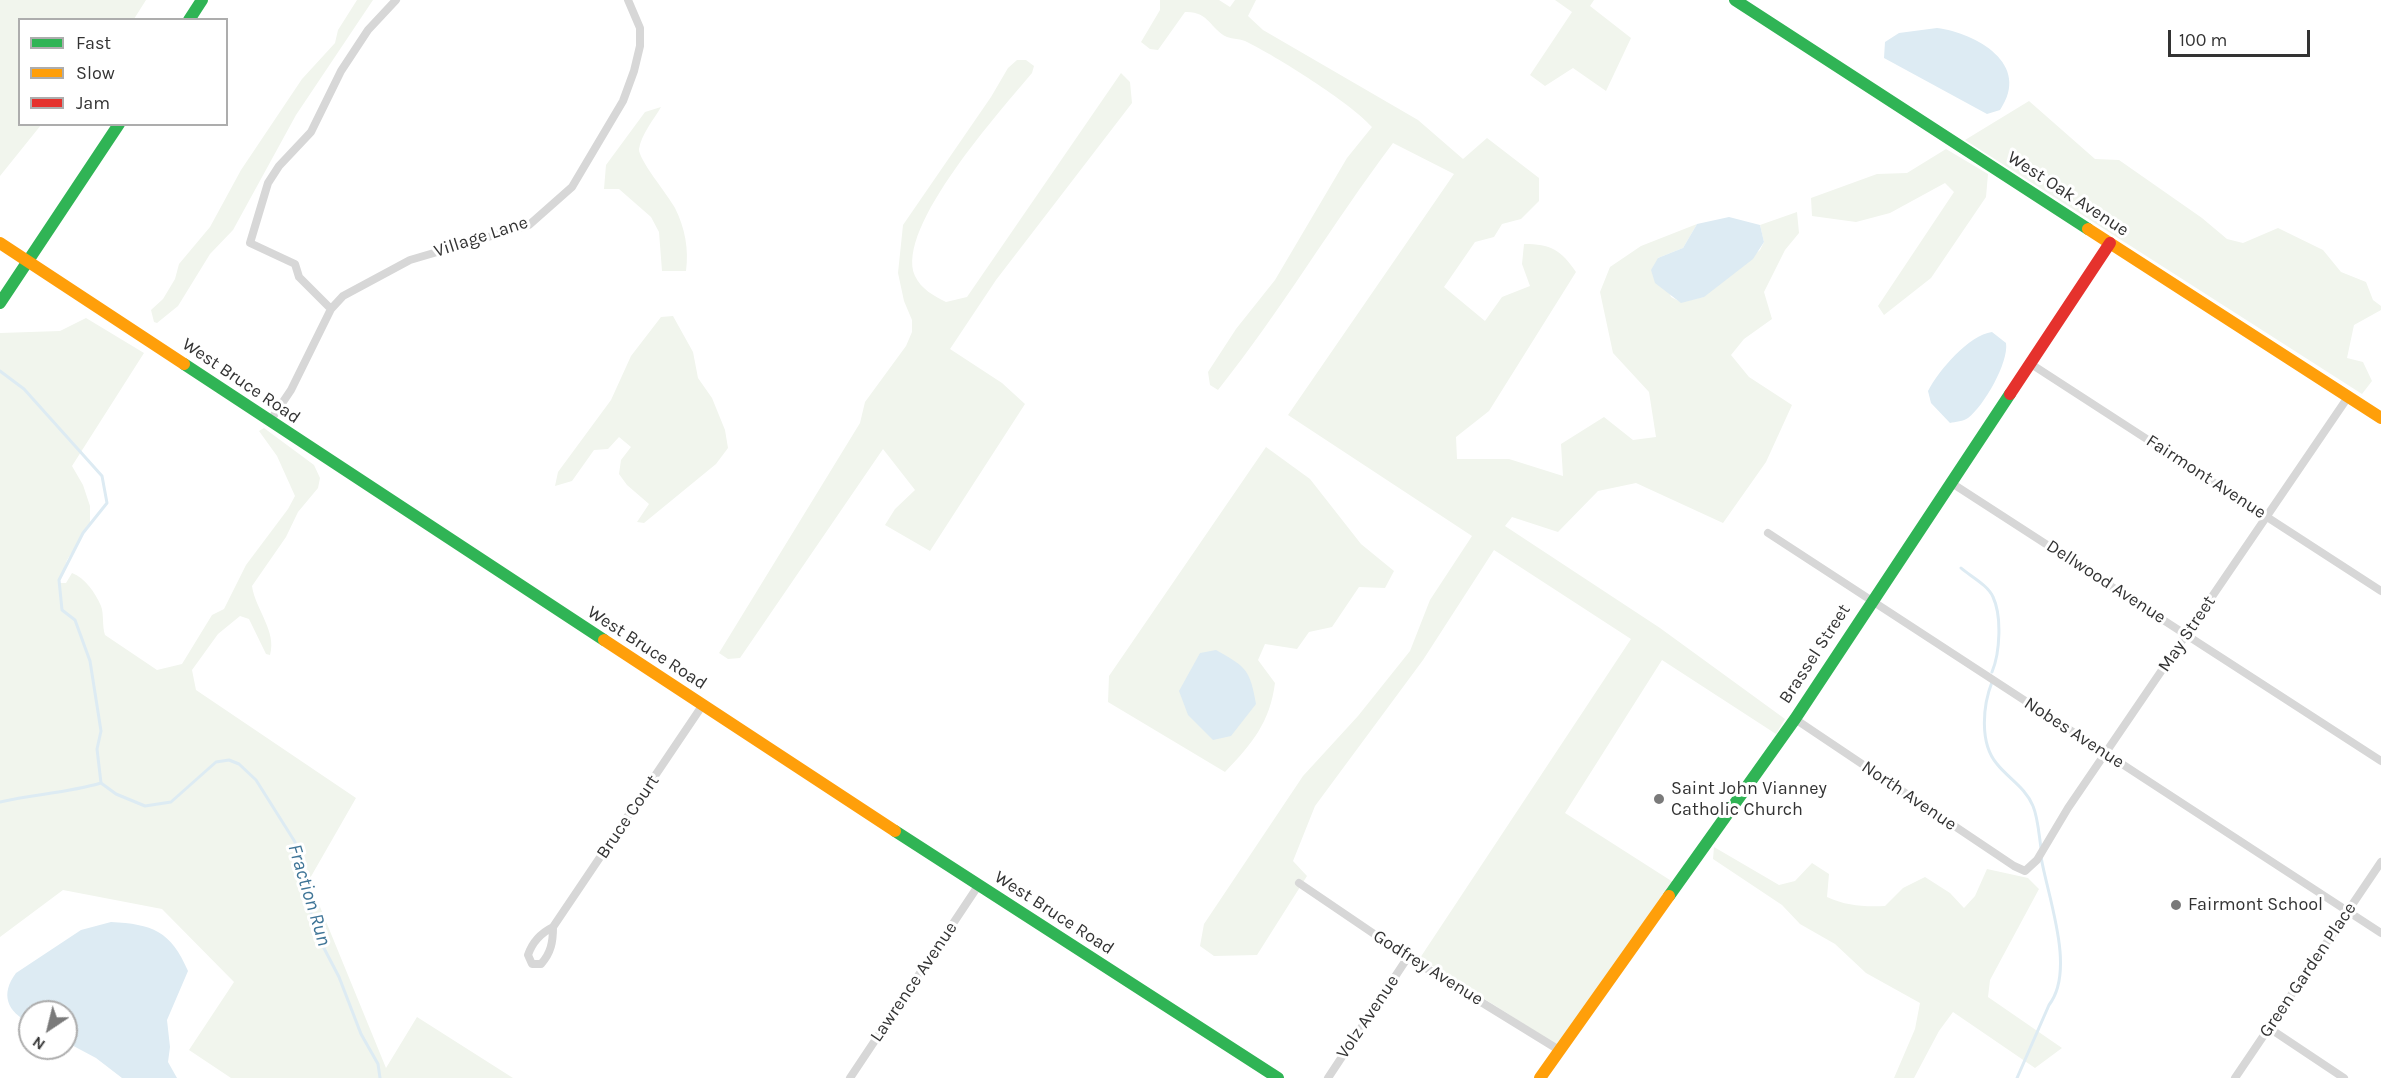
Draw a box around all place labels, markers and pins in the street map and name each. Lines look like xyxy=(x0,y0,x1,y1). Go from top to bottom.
place label: Saint John Vianney Catholic Church xyxy=(1671,778,1827,820)
marker: Saint John Vianney Catholic Church xyxy=(1652,792,1666,806)
place label: Fairmont School xyxy=(2188,894,2323,916)
marker: Fairmont School xyxy=(2169,898,2183,912)

